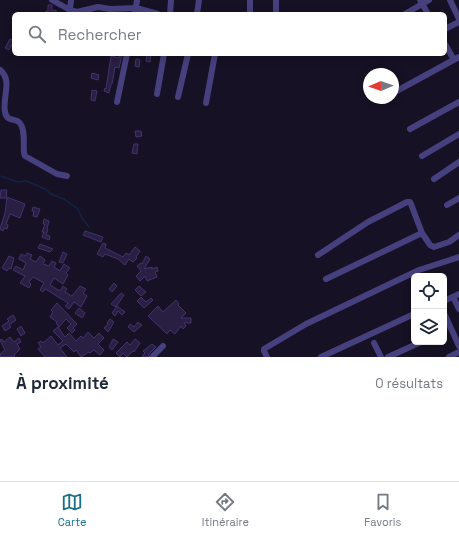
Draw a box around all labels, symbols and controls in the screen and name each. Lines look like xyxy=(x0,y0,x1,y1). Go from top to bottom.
search box xyxy=(12,12,447,56)
icon: search xyxy=(26,23,48,45)
text: Rechercher xyxy=(58,25,141,44)
north arrow xyxy=(363,68,399,104)
map controls xyxy=(411,273,447,345)
button: locate xyxy=(411,273,447,309)
button: layers xyxy=(411,309,447,345)
text: À proximité xyxy=(16,372,109,394)
text: 0 résultats xyxy=(375,375,443,392)
tab: Carte xyxy=(58,491,87,529)
tab: Itinéraire xyxy=(202,491,249,529)
tab: Favoris xyxy=(364,491,401,529)

